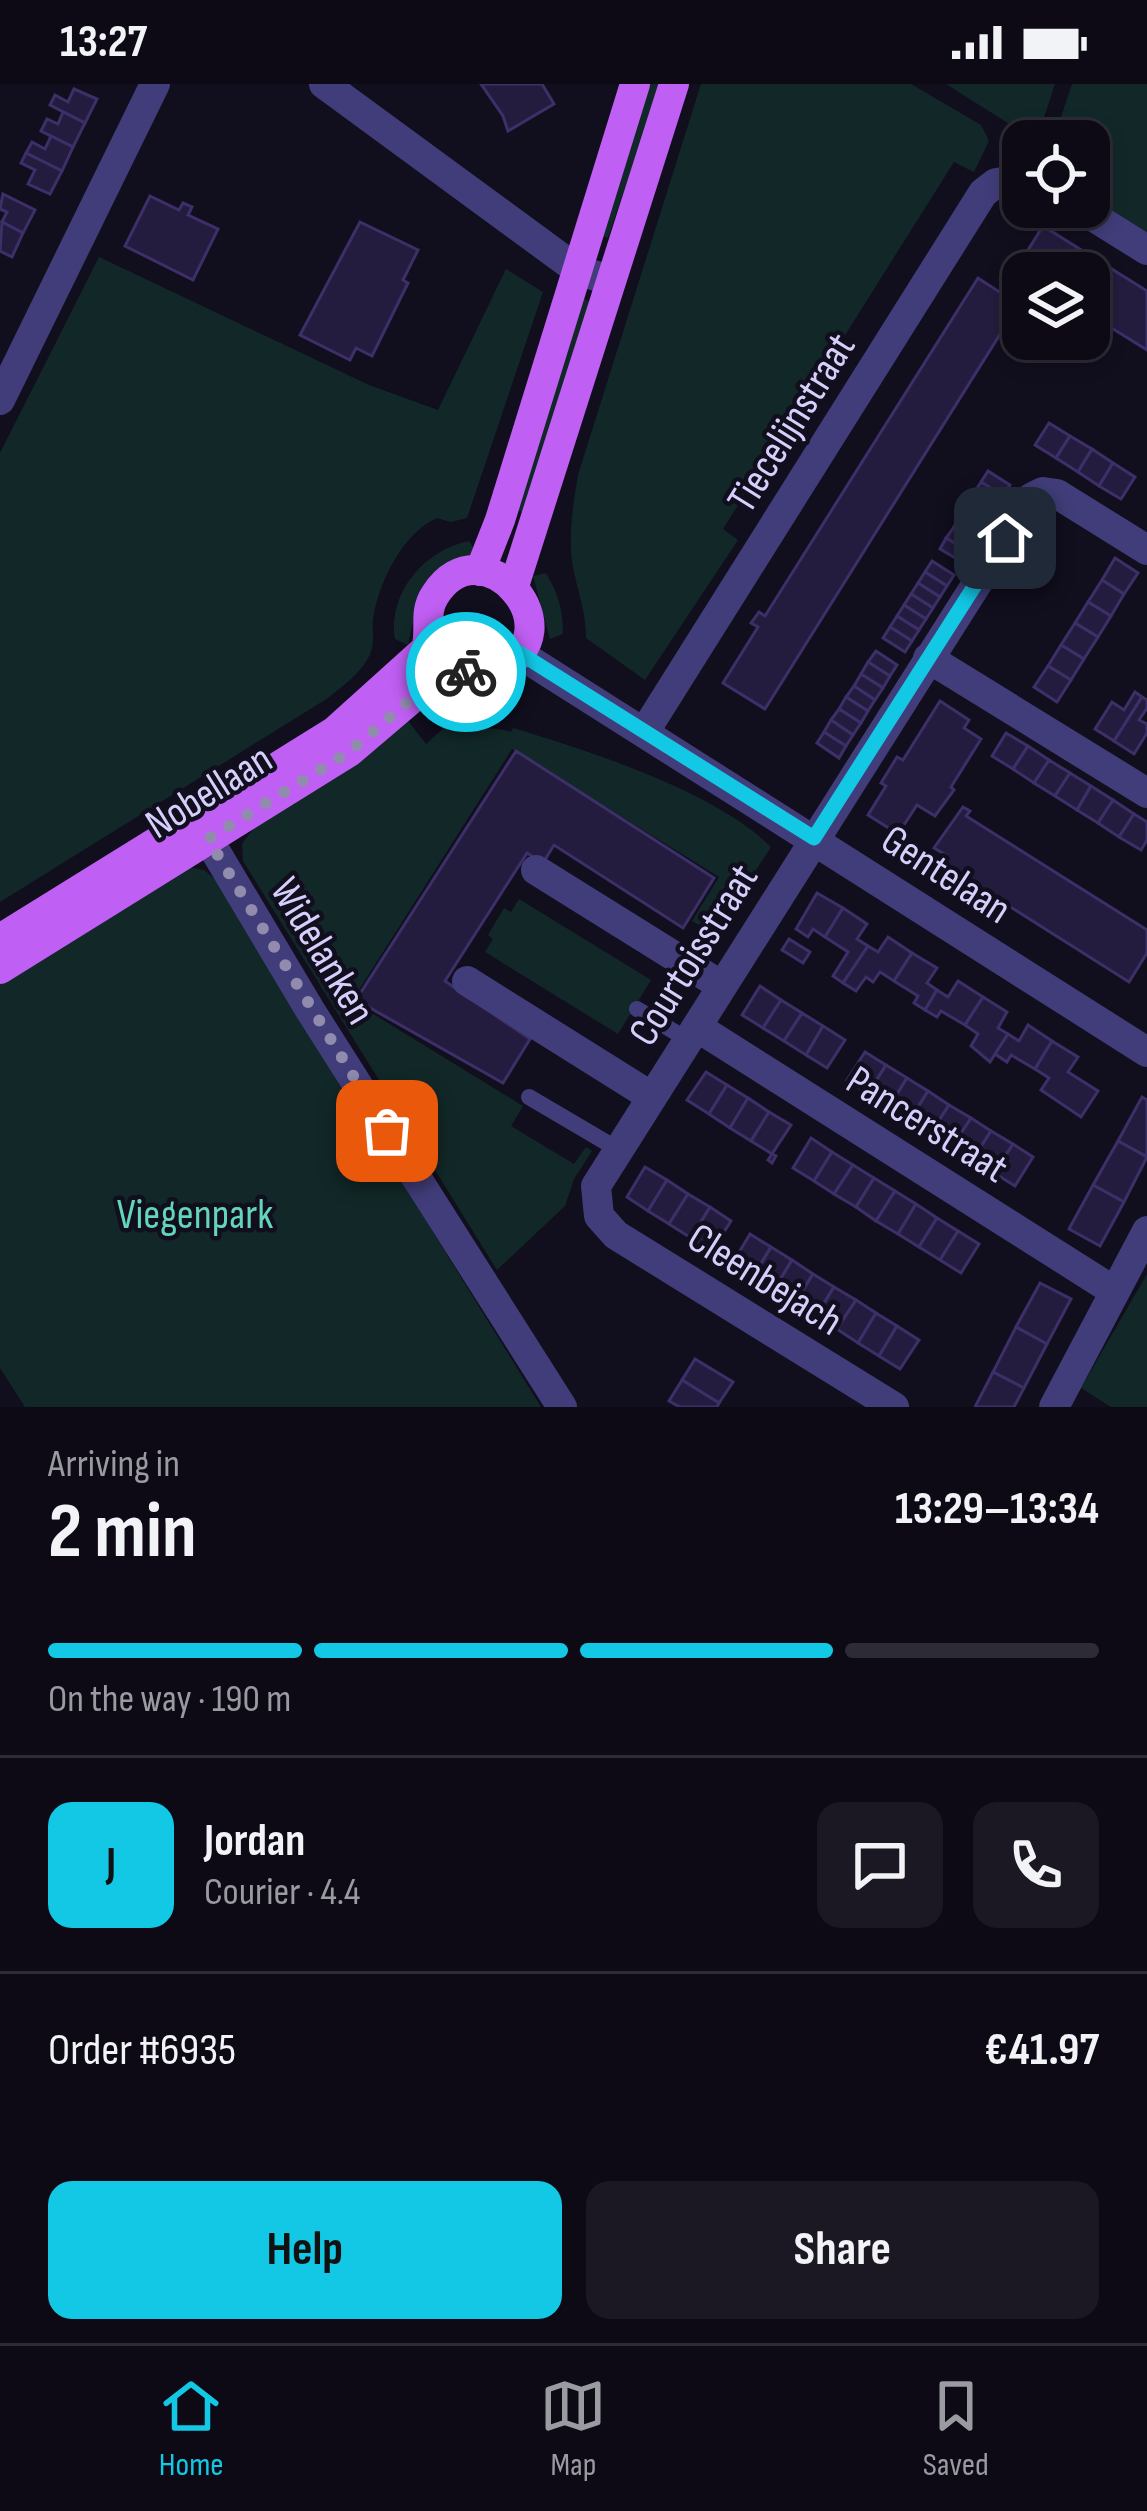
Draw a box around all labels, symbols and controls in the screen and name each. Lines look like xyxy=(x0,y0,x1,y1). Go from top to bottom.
text: 13:27 xyxy=(60,15,147,70)
map controls xyxy=(1002,120,1110,360)
button: locate xyxy=(1002,120,1110,228)
button: layers xyxy=(1002,252,1110,360)
street label: Tiecelijnstraat xyxy=(717,324,867,522)
pin xyxy=(954,487,1056,589)
icon: home xyxy=(972,505,1038,571)
courier xyxy=(406,612,526,732)
icon: bike xyxy=(433,639,499,705)
street label: Nobellaan xyxy=(137,734,282,851)
street label: Gentelaan xyxy=(871,815,1020,936)
street label: Courtoisstraat xyxy=(618,855,770,1055)
street label: Widelanken xyxy=(258,869,385,1034)
street label: Pancerstraat xyxy=(837,1056,1017,1195)
pin xyxy=(336,1080,438,1182)
icon: bag xyxy=(354,1098,420,1164)
park label: Viegenpark xyxy=(117,1190,273,1241)
street label: Cleenbejach xyxy=(678,1213,851,1348)
text: Arriving in xyxy=(48,1441,180,1488)
text: 13:29–13:34 xyxy=(895,1482,1099,1537)
text: 2 min xyxy=(48,1486,197,1579)
text: On the way · 190 m xyxy=(48,1676,291,1723)
button: chat xyxy=(817,1802,943,1928)
button: phone xyxy=(973,1802,1099,1928)
text: Jordan xyxy=(204,1814,305,1869)
text: J xyxy=(106,1837,116,1892)
text: Courier · 4.4 xyxy=(204,1869,360,1916)
text: Order #6935 xyxy=(48,2023,236,2078)
text: €41.97 xyxy=(984,2023,1099,2078)
button: Help xyxy=(48,2181,562,2319)
button: Share xyxy=(586,2181,1099,2319)
tab: Home xyxy=(158,2373,224,2485)
tab: Map xyxy=(540,2373,606,2485)
tab: Saved xyxy=(923,2373,989,2485)

